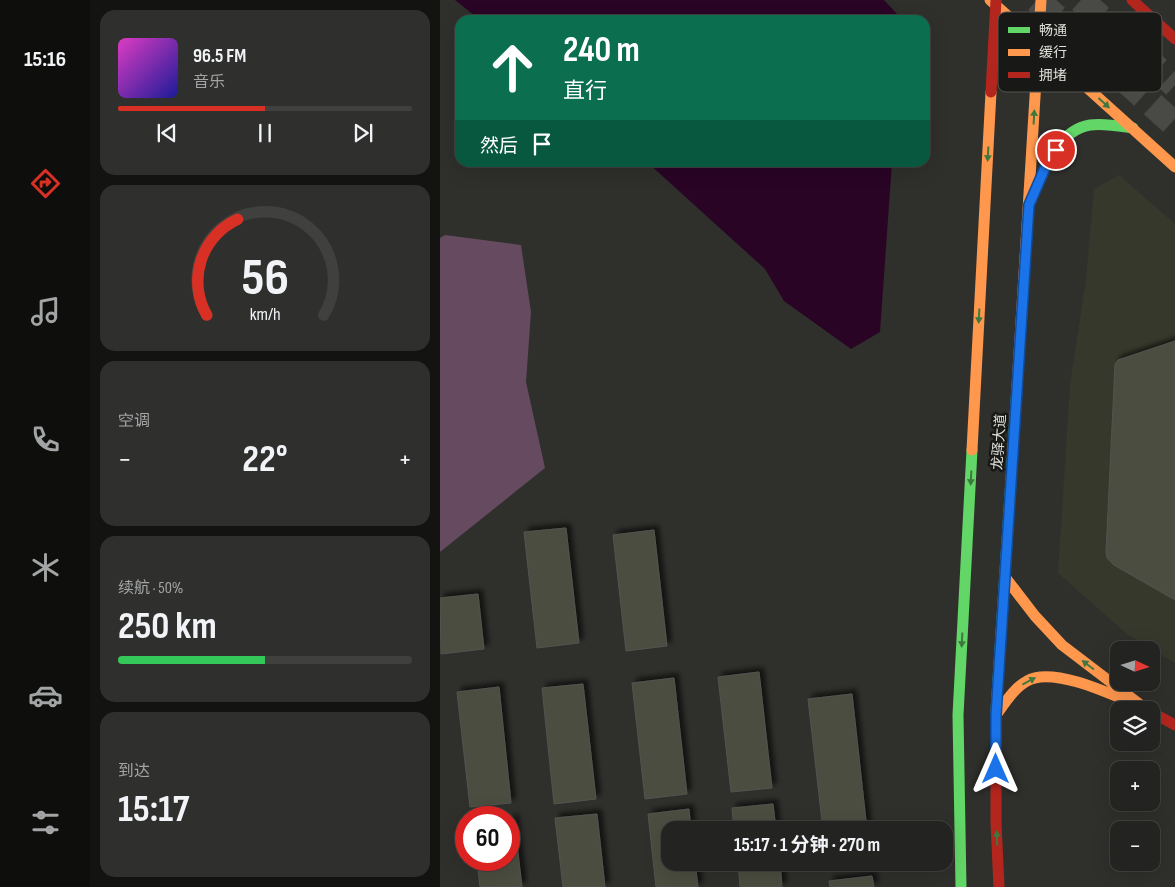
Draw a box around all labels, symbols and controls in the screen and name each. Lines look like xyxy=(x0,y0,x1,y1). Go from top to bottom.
legend xyxy=(998,12,1162,92)
text: 畅通 xyxy=(1039,22,1067,39)
text: 240 m xyxy=(563,29,640,72)
icon: ahead xyxy=(480,35,545,100)
text: 缓行 xyxy=(1039,44,1067,61)
text: 96.5 FM xyxy=(193,45,246,68)
text: 15:16 xyxy=(24,46,66,73)
text: 拥堵 xyxy=(1039,67,1067,84)
text: 音乐 xyxy=(193,73,225,92)
text: 直行 xyxy=(563,78,607,105)
one-way arrow xyxy=(1098,97,1110,109)
one-way arrow xyxy=(1031,109,1039,125)
icon: previous xyxy=(153,119,181,147)
icon: pause xyxy=(251,119,279,147)
icon: next xyxy=(349,119,377,147)
pin xyxy=(1035,129,1077,171)
icon: arrive xyxy=(528,130,556,158)
text: 然后 xyxy=(480,135,518,158)
icon: arrive xyxy=(1042,136,1070,164)
one-way arrow xyxy=(984,146,992,162)
icon: directions xyxy=(28,166,63,201)
text: 56 xyxy=(241,247,289,310)
icon: music xyxy=(28,294,63,329)
text: km/h xyxy=(250,304,280,325)
one-way arrow xyxy=(975,308,983,324)
text: 空调 xyxy=(118,412,150,431)
street label: 龙驿大道 xyxy=(989,413,1009,471)
icon: phone xyxy=(28,422,63,457)
text: 22° xyxy=(242,437,288,482)
text: − xyxy=(118,443,132,476)
text: + xyxy=(398,443,412,476)
one-way arrow xyxy=(966,470,974,486)
icon: climate xyxy=(28,550,63,585)
text: 续航 · 50% xyxy=(118,579,183,598)
text: 250 km xyxy=(118,604,217,649)
one-way arrow xyxy=(958,633,966,649)
north arrow xyxy=(1110,641,1160,691)
map controls xyxy=(1110,641,1160,871)
one-way arrow xyxy=(1082,659,1095,670)
one-way arrow xyxy=(1022,677,1037,685)
icon: car xyxy=(28,678,63,713)
button: layers xyxy=(1110,701,1160,751)
position arrow xyxy=(969,742,1021,794)
button: + xyxy=(1110,761,1160,811)
text: 到达 xyxy=(118,762,150,781)
text: 15:17 xyxy=(118,787,189,832)
icon: filters xyxy=(28,805,63,840)
speed limit sign: 60 xyxy=(455,806,520,871)
button: − xyxy=(1110,821,1160,871)
one-way arrow xyxy=(993,830,1001,846)
text: 15:17 · 1 分钟 · 270 m xyxy=(734,834,880,857)

